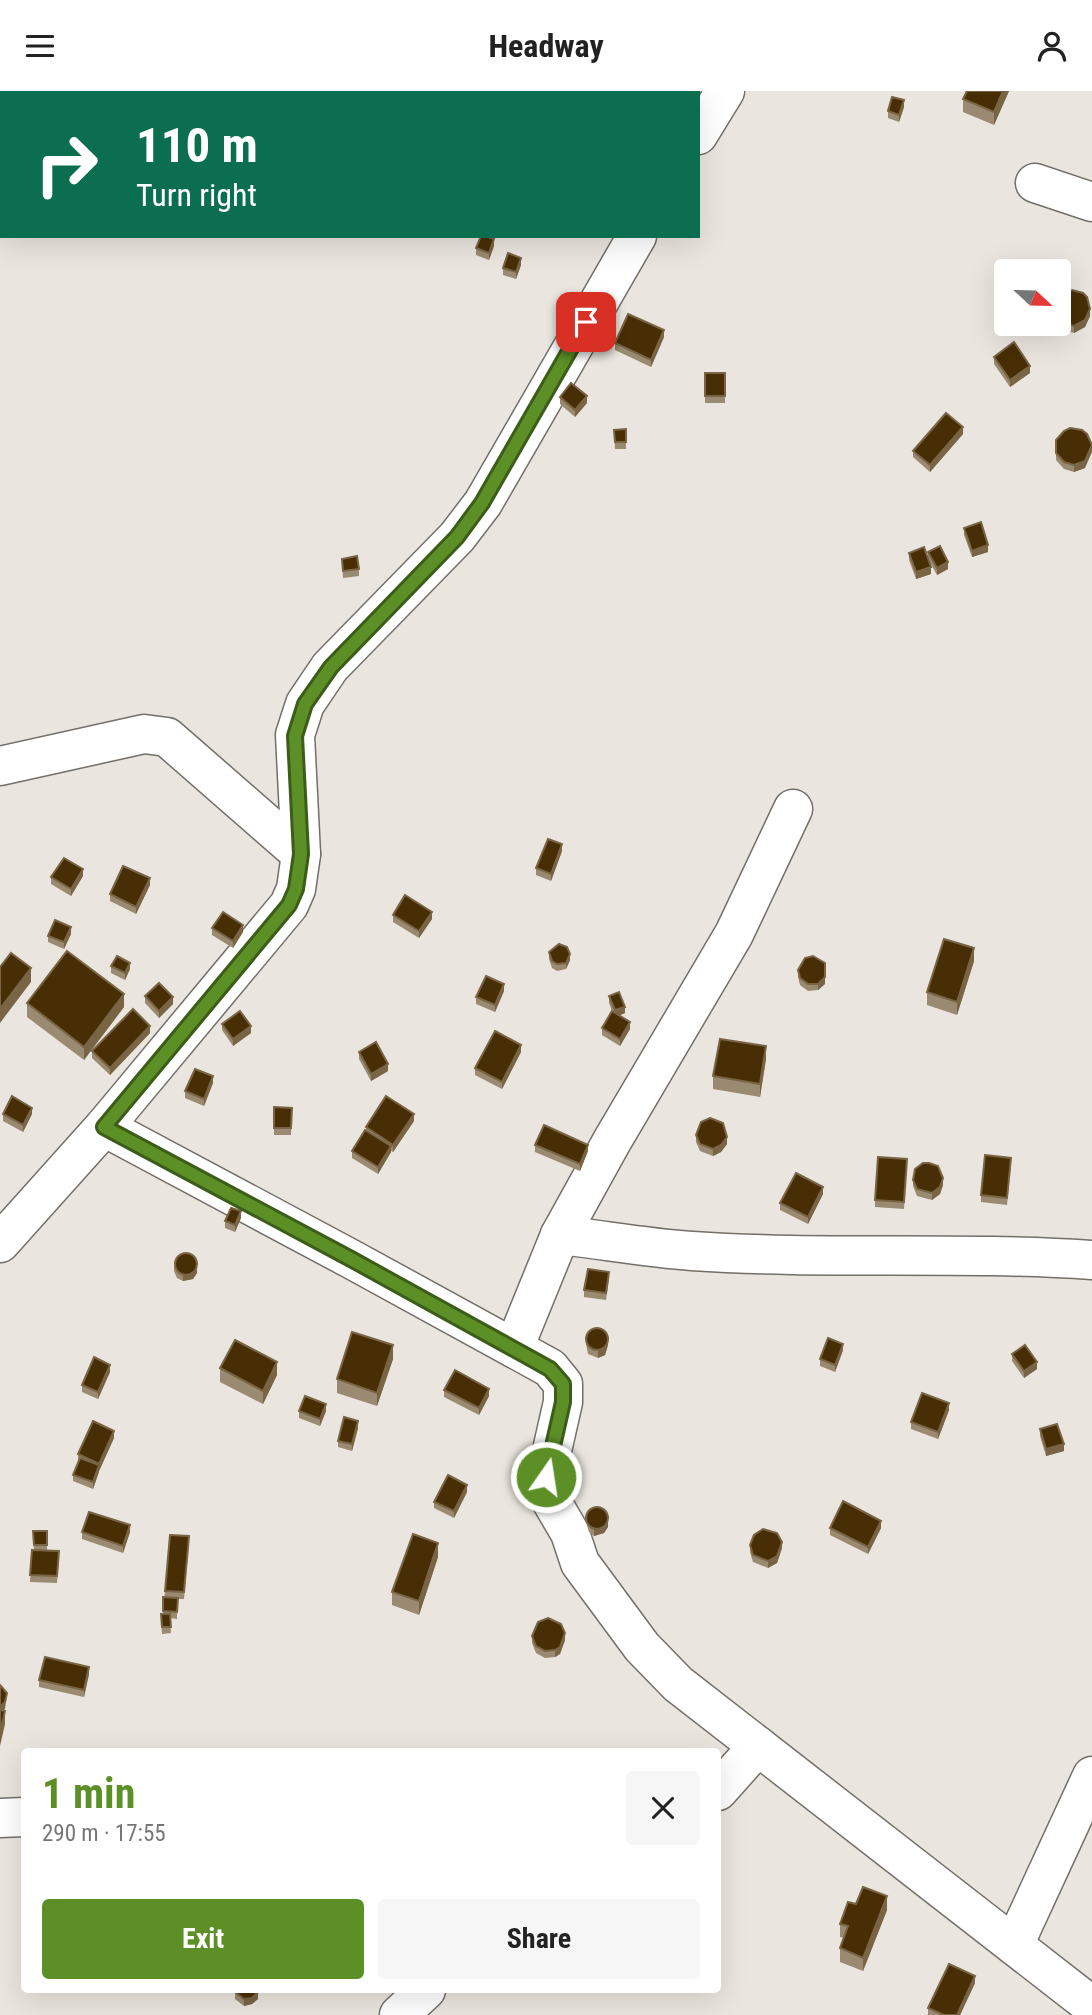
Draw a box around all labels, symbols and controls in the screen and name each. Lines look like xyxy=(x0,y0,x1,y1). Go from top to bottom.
icon: menu xyxy=(21,27,59,65)
text: Headway xyxy=(488,27,604,65)
icon: person xyxy=(1033,27,1071,65)
text: 110 m xyxy=(136,117,258,174)
icon: right xyxy=(21,119,112,210)
text: Turn right xyxy=(136,176,257,214)
north arrow xyxy=(994,259,1071,336)
map controls xyxy=(994,259,1071,336)
pin xyxy=(556,292,616,352)
icon: arrive xyxy=(567,303,605,341)
position arrow xyxy=(509,1440,583,1514)
text: 1 min xyxy=(42,1769,135,1818)
button: close xyxy=(626,1771,700,1845)
text: 290 m · 17:55 xyxy=(42,1820,166,1847)
button: Exit xyxy=(42,1899,364,1979)
button: Share xyxy=(378,1899,700,1979)

